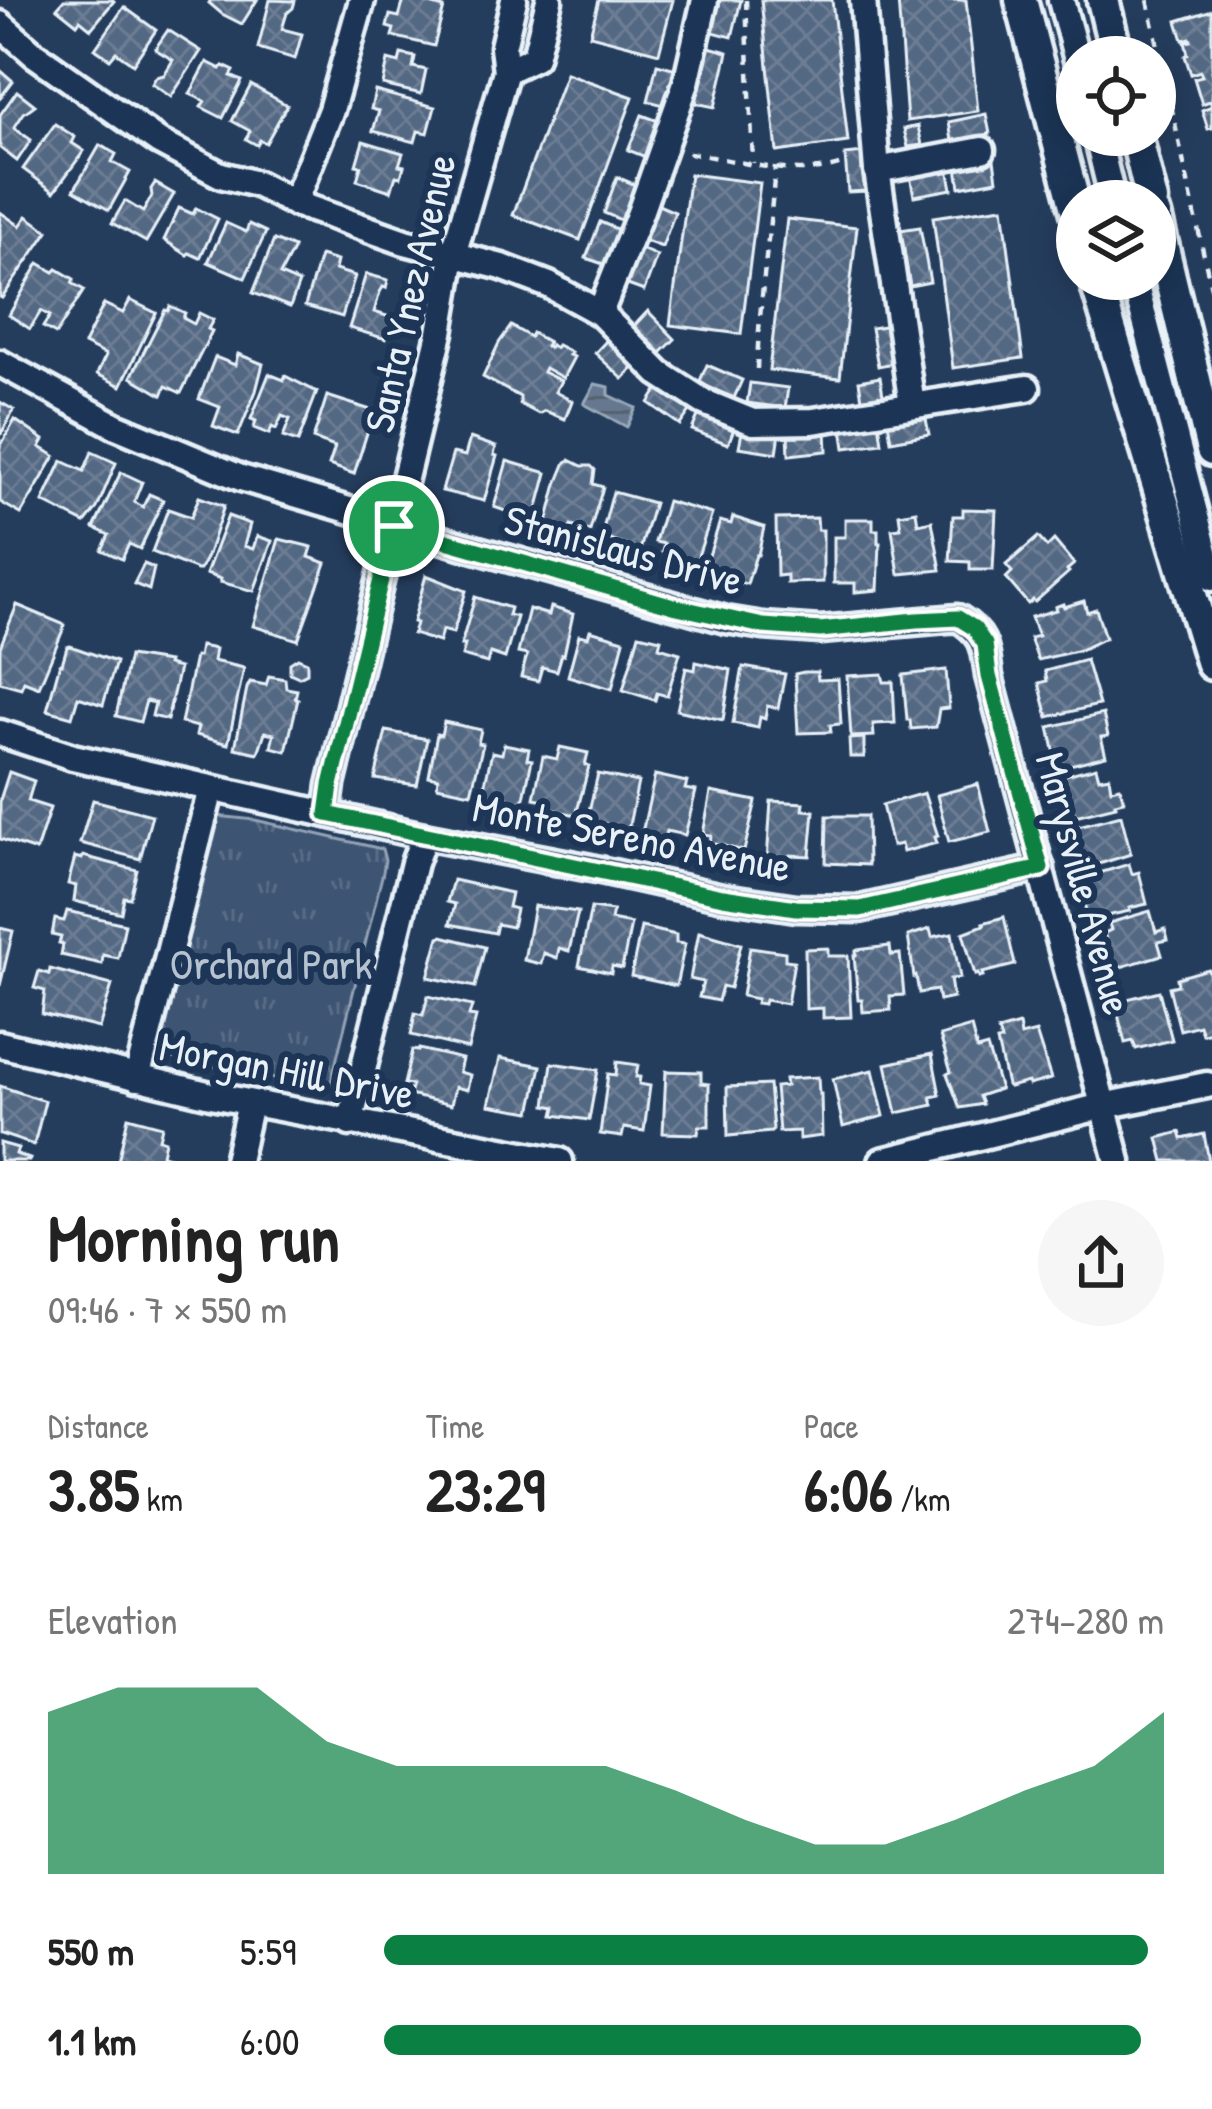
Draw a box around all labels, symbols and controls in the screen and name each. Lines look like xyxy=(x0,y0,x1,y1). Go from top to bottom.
map controls xyxy=(1056,36,1176,300)
button: locate xyxy=(1056,36,1176,156)
street label: Santa Ynez Avenue xyxy=(349,148,469,438)
button: layers xyxy=(1056,180,1176,300)
pin xyxy=(343,475,445,577)
street label: Stanislaus Drive xyxy=(499,490,749,608)
icon: arrive xyxy=(361,493,427,559)
street label: Marysville Avenue xyxy=(1023,746,1147,1020)
street label: Monte Sereno Avenue xyxy=(468,777,796,895)
park label: Orchard Park xyxy=(170,935,372,992)
street label: Morgan Hill Drive xyxy=(155,1016,419,1122)
text: Morning run xyxy=(48,1192,340,1282)
button: share xyxy=(1038,1200,1164,1326)
text: 09:46 · 7 × 550 m xyxy=(48,1282,287,1335)
text: Distance xyxy=(48,1404,149,1448)
text: Time xyxy=(426,1404,484,1448)
text: Pace xyxy=(804,1404,859,1448)
text: 3.85 xyxy=(48,1448,139,1530)
text: 23:29 xyxy=(426,1448,545,1530)
text: 6:06 xyxy=(804,1448,893,1530)
text: km xyxy=(139,1477,183,1521)
text: /km xyxy=(893,1477,950,1521)
text: Elevation xyxy=(48,1593,178,1646)
text: 274–280 m xyxy=(1007,1593,1164,1646)
text: 550 m xyxy=(48,1924,134,1977)
text: 5:59 xyxy=(240,1924,296,1977)
text: 1.1 km xyxy=(48,2014,136,2067)
text: 6:00 xyxy=(240,2014,300,2067)

